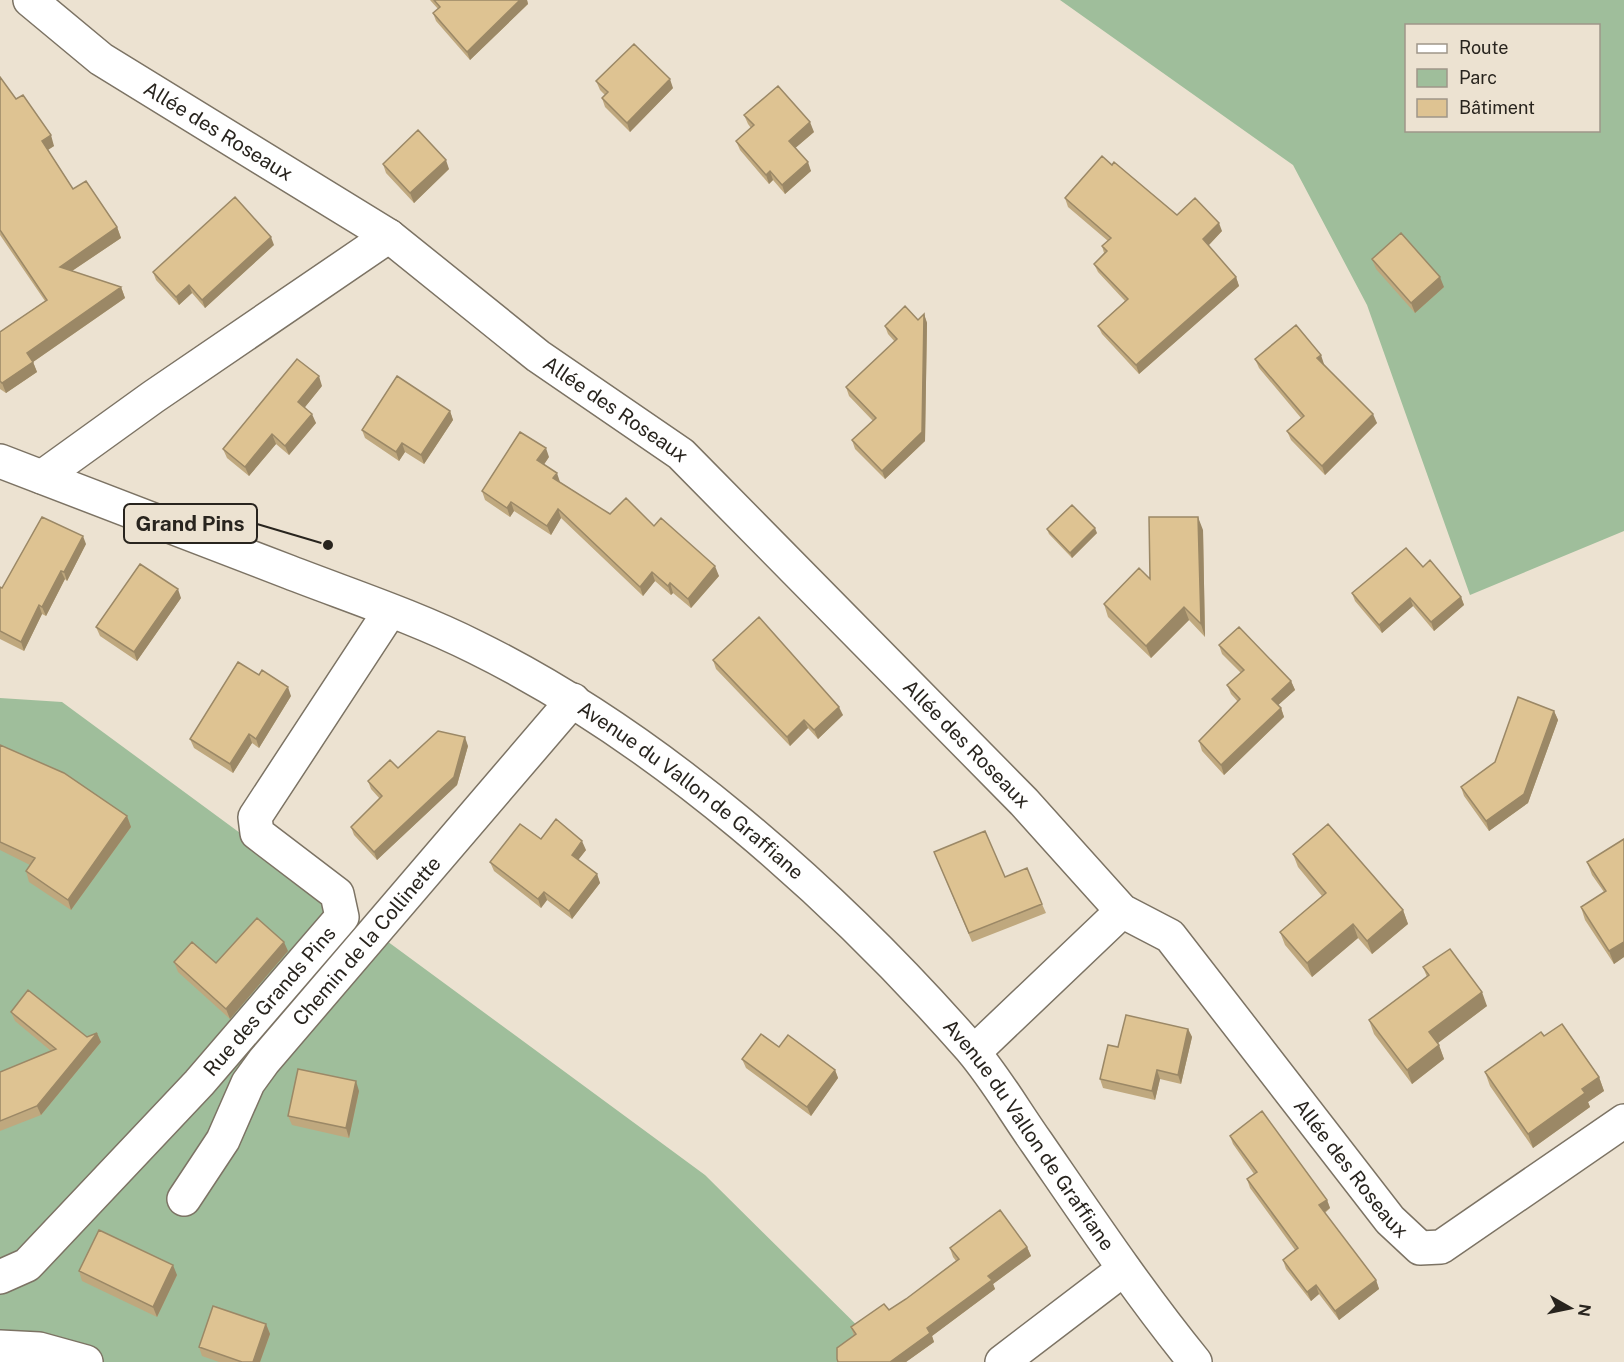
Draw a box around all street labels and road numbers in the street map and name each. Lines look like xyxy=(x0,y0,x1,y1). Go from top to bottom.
street label: Allée des Roseaux xyxy=(139,76,297,186)
street label: Allée des Roseaux xyxy=(539,351,694,467)
street label: Allée des Roseaux xyxy=(898,675,1035,813)
street label: Avenue du Vallon de Graffiane xyxy=(573,696,809,885)
street label: Chemin de la Collinette xyxy=(288,852,446,1031)
street label: Rue des Grands Pins xyxy=(198,921,341,1081)
street label: Avenue du Vallon de Graffiane xyxy=(938,1014,1120,1255)
street label: Allée des Roseaux xyxy=(1289,1094,1413,1243)

